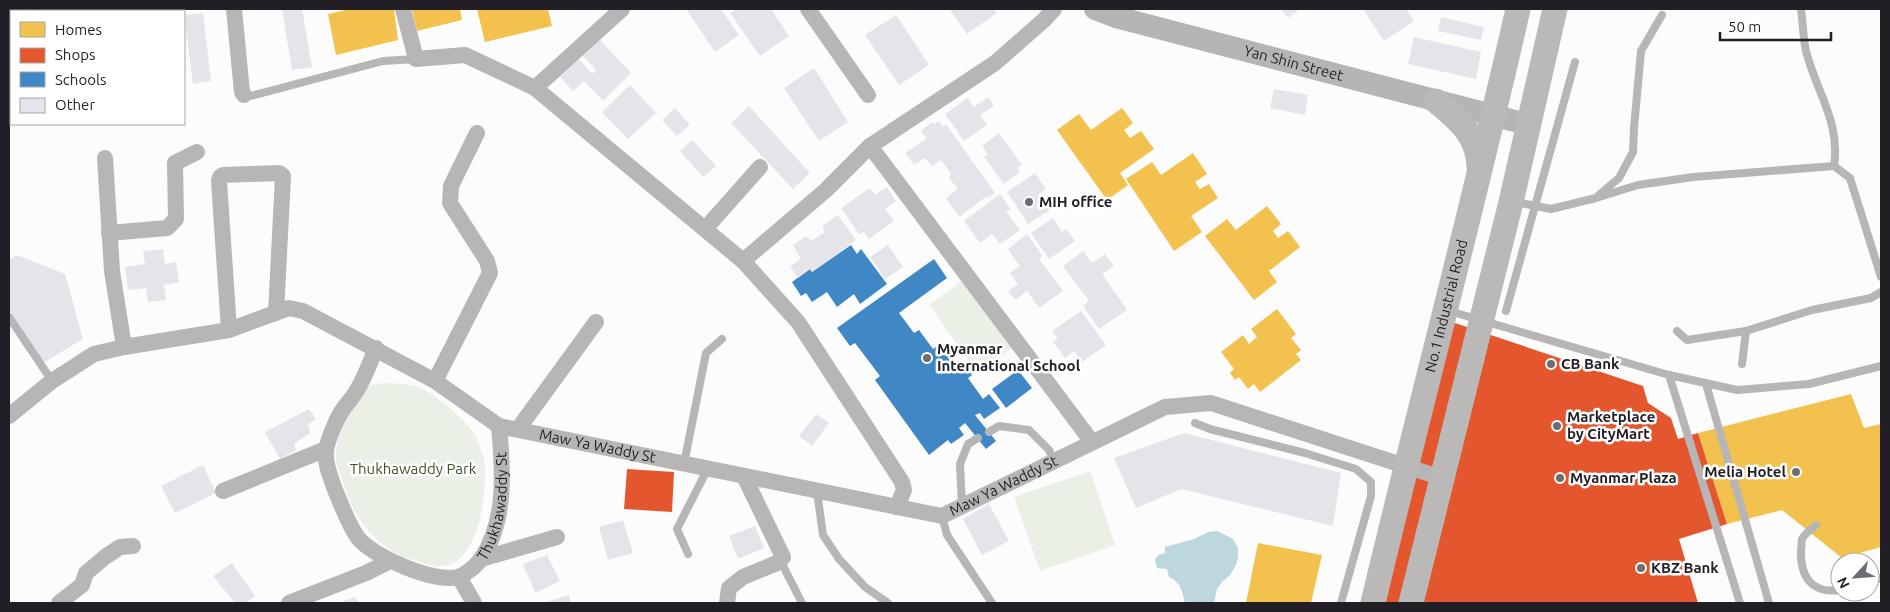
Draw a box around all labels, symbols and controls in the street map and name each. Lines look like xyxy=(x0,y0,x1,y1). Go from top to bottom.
legend xyxy=(10,10,185,125)
scale bar xyxy=(1720,10,1831,42)
text: 50 m xyxy=(1728,18,1761,35)
text: Homes xyxy=(55,21,102,38)
street label: Yan Shin Street xyxy=(1242,42,1345,84)
text: Shops xyxy=(55,46,96,63)
text: Schools xyxy=(55,71,106,88)
text: Other xyxy=(55,96,95,113)
place label: MIH office xyxy=(1039,193,1113,210)
marker: MIH office xyxy=(1023,196,1035,208)
street label: No.1 Industrial Road xyxy=(1421,238,1471,374)
place label: Myanmar International School xyxy=(937,340,1081,374)
marker: Myanmar International School xyxy=(921,352,933,364)
place label: CB Bank xyxy=(1561,355,1620,372)
marker: CB Bank xyxy=(1545,358,1557,370)
place label: Marketplace by CityMart xyxy=(1567,408,1655,442)
marker: Marketplace by CityMart xyxy=(1551,420,1563,432)
street label: Maw Ya Waddy St xyxy=(538,425,657,466)
street label: Thukhawaddy St xyxy=(473,452,510,563)
street label: Maw Ya Waddy St xyxy=(946,452,1060,519)
park label: Thukhawaddy Park xyxy=(350,460,477,477)
place label: Melia Hotel xyxy=(1704,463,1786,480)
marker: Melia Hotel xyxy=(1790,466,1802,478)
place label: Myanmar Plaza xyxy=(1570,469,1677,486)
marker: Myanmar Plaza xyxy=(1554,472,1566,484)
north arrow xyxy=(1830,552,1880,602)
place label: KBZ Bank xyxy=(1651,559,1719,576)
marker: KBZ Bank xyxy=(1635,562,1647,574)
text: N xyxy=(1834,574,1853,591)

